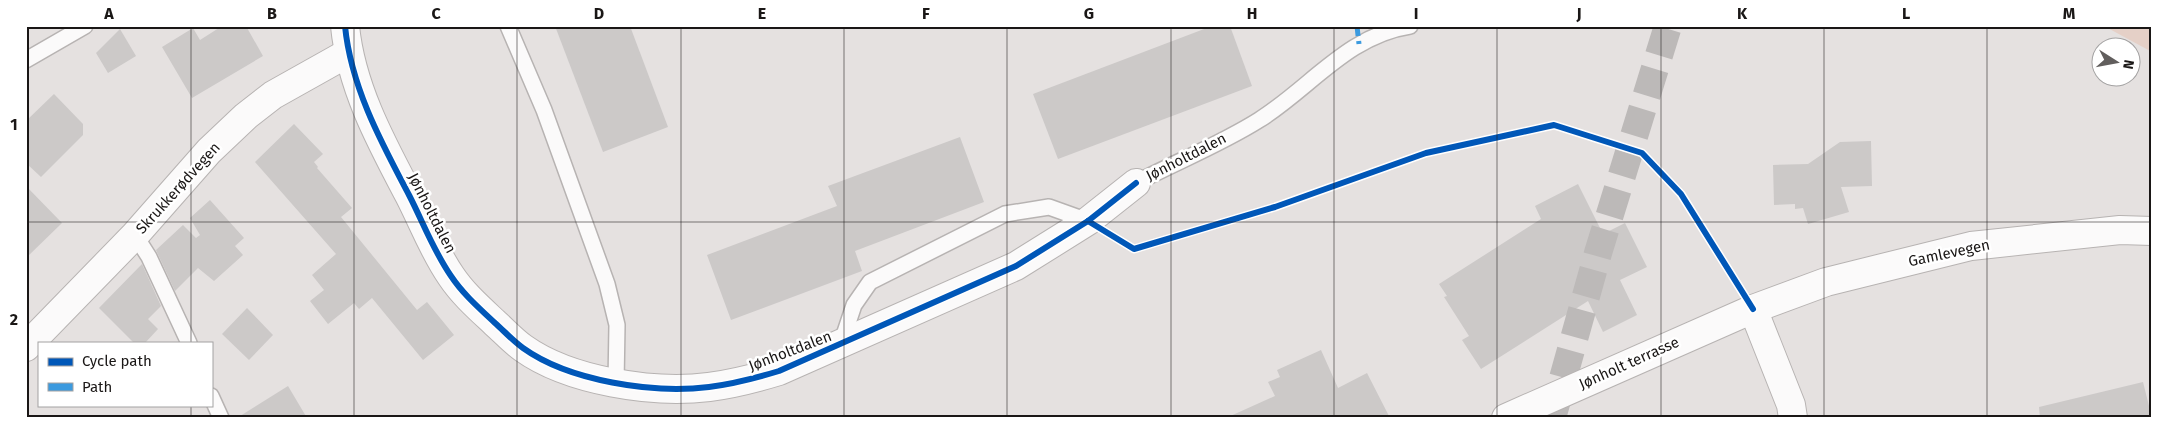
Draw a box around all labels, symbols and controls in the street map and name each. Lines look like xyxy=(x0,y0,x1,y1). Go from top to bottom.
text: A xyxy=(103,4,114,23)
text: B xyxy=(267,4,277,23)
text: C xyxy=(431,4,441,23)
text: D xyxy=(594,4,604,23)
text: E xyxy=(758,4,766,23)
text: F xyxy=(922,4,930,23)
text: G xyxy=(1084,4,1094,23)
text: H xyxy=(1247,4,1257,23)
text: I xyxy=(1414,4,1418,23)
text: J xyxy=(1575,4,1582,23)
text: K xyxy=(1737,4,1748,23)
text: L xyxy=(1902,4,1910,23)
text: M xyxy=(2063,4,2076,23)
north arrow xyxy=(2090,38,2140,88)
text: N xyxy=(2119,58,2138,71)
text: 1 xyxy=(10,115,18,134)
street label: Jønholtdalen xyxy=(1143,129,1229,185)
street label: Skrukkerødvegen xyxy=(132,139,224,237)
street label: Jønholtdalen xyxy=(404,170,460,256)
street label: Gamlevegen xyxy=(1907,236,1991,270)
text: 2 xyxy=(10,310,18,329)
street label: Jønholtdalen xyxy=(746,327,834,375)
street label: Jønholt terrasse xyxy=(1576,333,1682,393)
legend xyxy=(38,342,212,406)
text: Cycle path xyxy=(82,352,152,370)
text: Path xyxy=(82,378,112,396)

